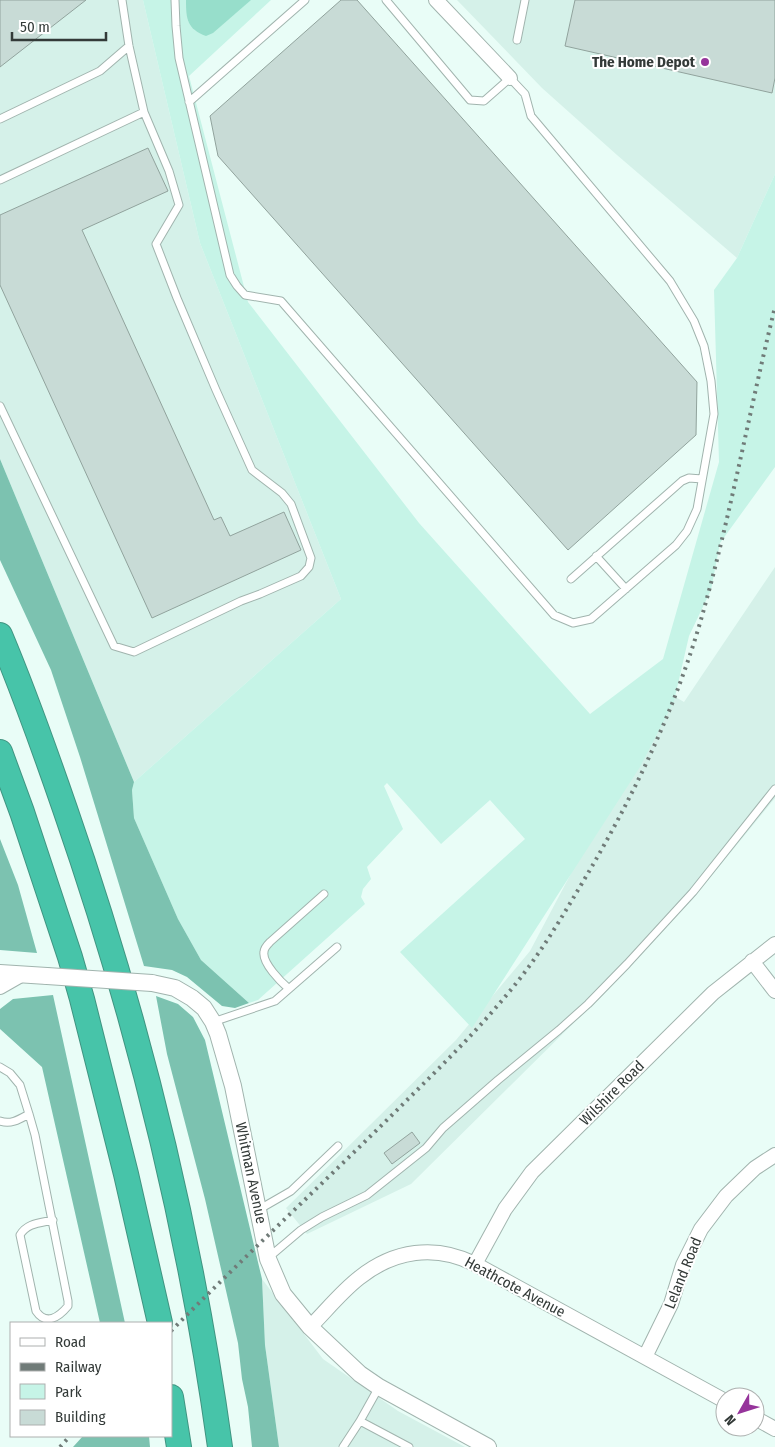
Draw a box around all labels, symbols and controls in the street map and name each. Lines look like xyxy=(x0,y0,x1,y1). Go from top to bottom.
scale bar xyxy=(12,10,106,42)
text: 50 m xyxy=(20,18,50,36)
place label: The Home Depot xyxy=(592,53,696,71)
marker: The Home Depot xyxy=(699,56,711,68)
street label: Wilshire Road xyxy=(576,1057,648,1129)
street label: Whitman Avenue xyxy=(231,1121,271,1225)
street label: Leland Road xyxy=(661,1235,705,1311)
street label: Heathcote Avenue xyxy=(462,1253,568,1321)
legend xyxy=(10,1322,172,1437)
text: Road xyxy=(55,1333,86,1351)
text: Railway xyxy=(55,1358,102,1376)
text: Park xyxy=(55,1383,82,1401)
north arrow xyxy=(715,1387,765,1437)
text: Building xyxy=(55,1408,106,1426)
text: N xyxy=(721,1411,740,1428)

